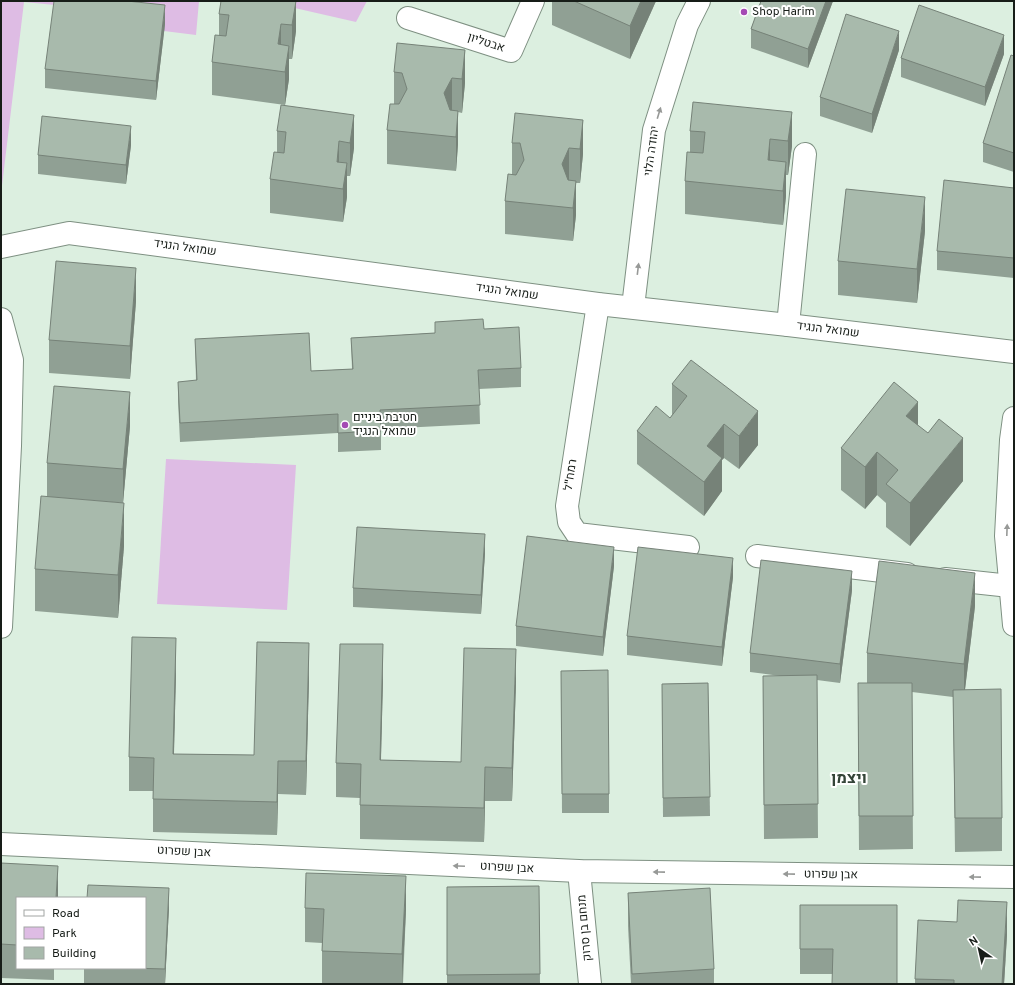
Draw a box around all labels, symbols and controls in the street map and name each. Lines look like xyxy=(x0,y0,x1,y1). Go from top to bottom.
place label: Shop Harim xyxy=(752,4,815,20)
marker: Shop Harim xyxy=(739,7,749,17)
street label: אבטליון xyxy=(465,29,507,57)
one-way arrow xyxy=(656,106,662,118)
street label: יהודה הלוי xyxy=(641,125,663,177)
street label: שמואל הנגיד xyxy=(153,236,217,260)
one-way arrow xyxy=(634,263,641,275)
street label: שמואל הנגיד xyxy=(475,280,539,304)
street label: שמואל הנגיד xyxy=(796,318,860,342)
place label: חטיבת ביניים שמואל הנגיד xyxy=(353,410,417,440)
marker: חטיבת ביניים שמואל הנגיד xyxy=(340,420,350,430)
street label: רמח"ל xyxy=(561,458,581,492)
one-way arrow xyxy=(1003,524,1010,536)
district label: ויצמן xyxy=(831,769,867,789)
street label: אבן שפרוט xyxy=(157,843,212,861)
street label: אבן שפרוט xyxy=(480,859,535,877)
one-way arrow xyxy=(453,862,465,869)
street label: אבן שפרוט xyxy=(804,867,859,883)
one-way arrow xyxy=(652,869,665,875)
one-way arrow xyxy=(782,871,795,877)
one-way arrow xyxy=(969,873,981,880)
street label: מנחם בן סרוק xyxy=(574,894,596,962)
legend xyxy=(16,897,146,969)
text: Road xyxy=(52,906,80,922)
text: Park xyxy=(52,926,77,942)
north arrow xyxy=(959,929,999,969)
text: N xyxy=(967,934,981,950)
text: Building xyxy=(52,946,96,962)

